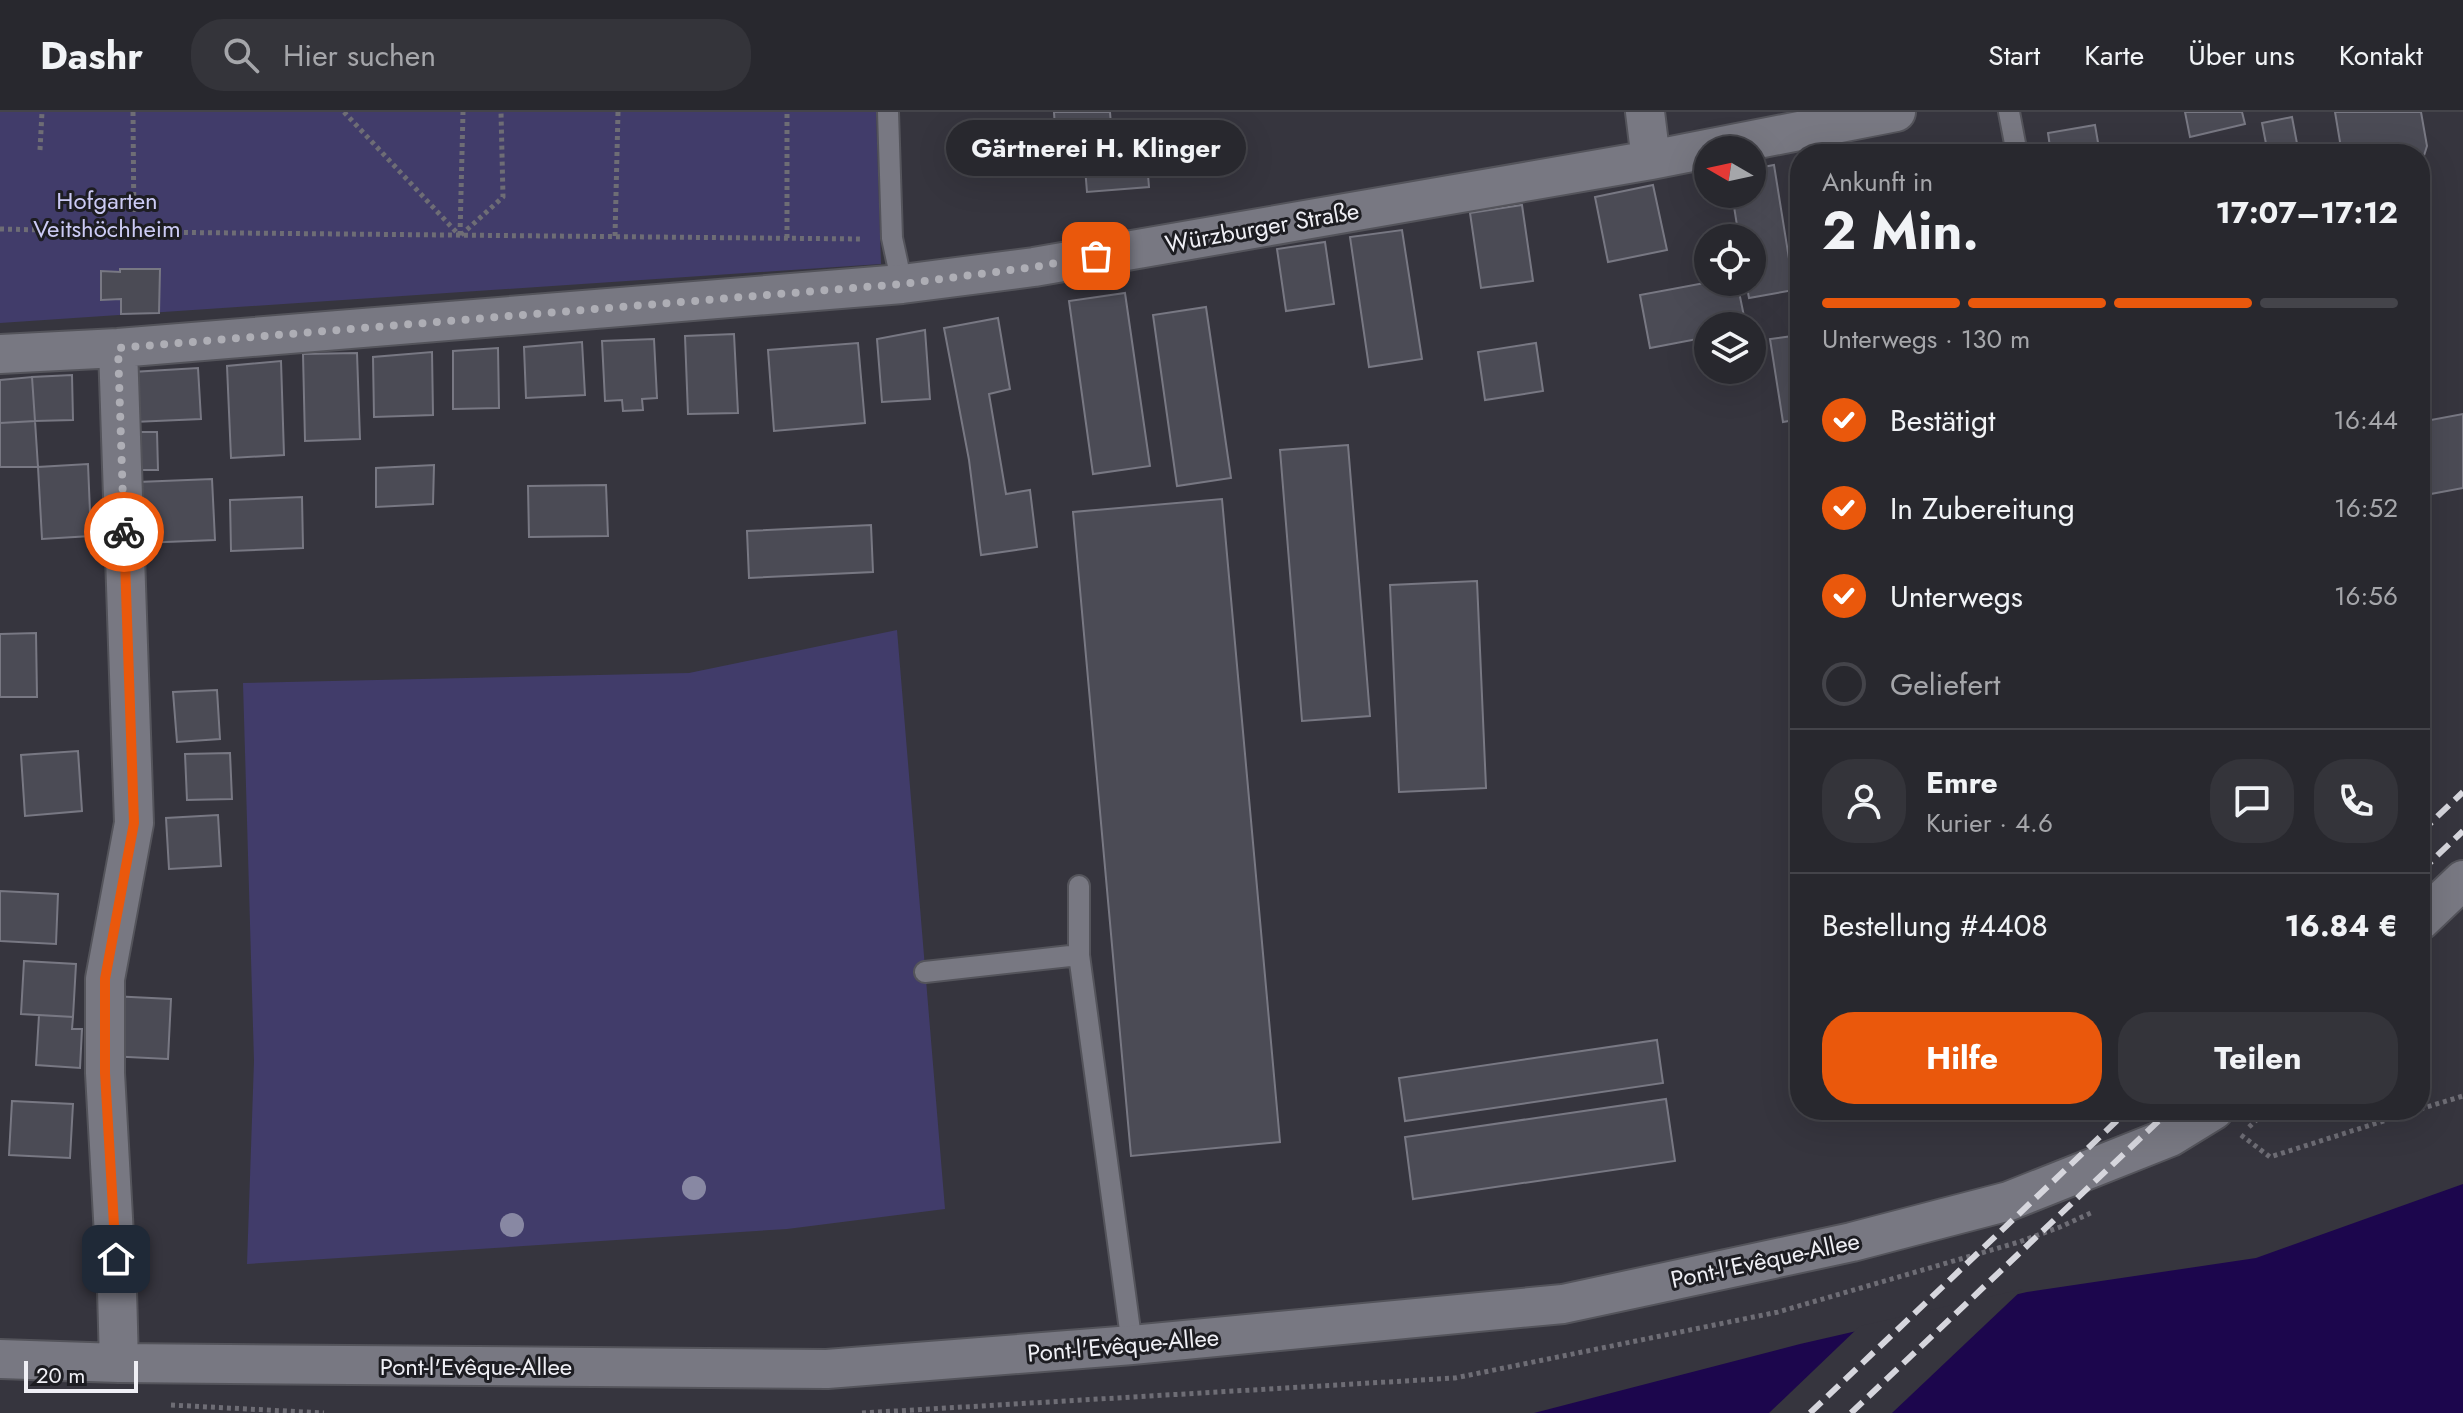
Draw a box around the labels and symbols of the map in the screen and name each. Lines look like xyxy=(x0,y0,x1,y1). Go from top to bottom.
callout: Gärtnerei H. Klinger xyxy=(946,120,1246,176)
north arrow xyxy=(1694,136,1766,208)
park label: Hofgarten Veitshöchheim xyxy=(33,183,181,246)
street label: Würzburger Straße xyxy=(1162,193,1362,261)
pin xyxy=(1062,222,1130,290)
courier xyxy=(84,492,164,572)
street label: Pont-l'Evêque-Allee xyxy=(1667,1223,1863,1297)
pin xyxy=(82,1225,150,1293)
street label: Pont-l'Evêque-Allee xyxy=(1026,1319,1220,1371)
street label: Pont-l'Evêque-Allee xyxy=(380,1349,572,1384)
scale bar xyxy=(24,1357,138,1393)

